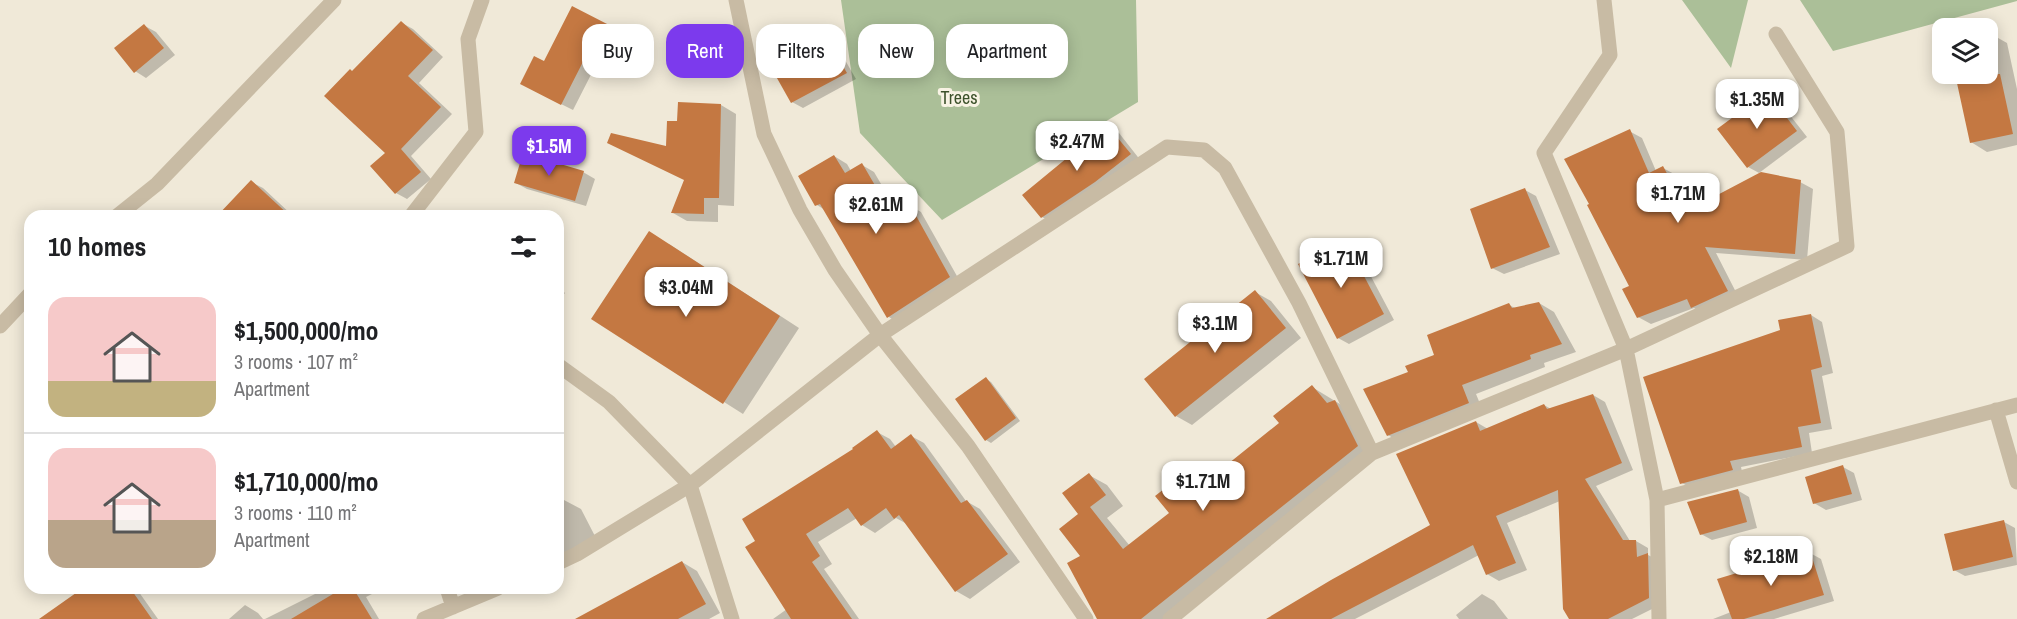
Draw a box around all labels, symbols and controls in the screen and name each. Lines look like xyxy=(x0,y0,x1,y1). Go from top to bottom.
map controls xyxy=(1932,18,1998,84)
button: layers xyxy=(1932,18,1998,84)
chip: Buy xyxy=(582,24,654,78)
chip: Rent xyxy=(666,24,744,78)
chip: Filters xyxy=(756,24,846,78)
chip: New xyxy=(858,24,934,78)
chip: Apartment xyxy=(946,24,1068,78)
pin: $1.35M xyxy=(1708,79,1806,130)
park label: Trees xyxy=(940,85,978,110)
text: $1.35M xyxy=(1730,85,1784,112)
pin: $2.47M xyxy=(1028,121,1126,172)
pin: $1.5M xyxy=(507,126,591,177)
text: $2.47M xyxy=(1050,127,1104,154)
text: $1.5M xyxy=(526,132,572,159)
pin: $1.71M xyxy=(1629,173,1727,224)
text: $1.71M xyxy=(1651,179,1705,206)
pin: $2.61M xyxy=(827,184,925,235)
text: $2.61M xyxy=(849,190,903,217)
text: 10 homes xyxy=(48,229,146,264)
icon: filters xyxy=(507,230,540,263)
pin: $1.71M xyxy=(1292,238,1390,289)
text: $1.71M xyxy=(1314,244,1368,271)
pin: $3.04M xyxy=(637,267,735,318)
text: $3.04M xyxy=(659,273,713,300)
pin: $3.1M xyxy=(1173,303,1257,354)
text: $3.1M xyxy=(1192,309,1238,336)
text: $1,500,000/mo xyxy=(234,313,379,348)
icon: home xyxy=(96,321,168,393)
text: 3 rooms · 107 m² xyxy=(234,348,358,375)
text: Apartment xyxy=(234,375,310,402)
pin: $1.71M xyxy=(1154,461,1252,512)
text: $1,710,000/mo xyxy=(234,464,379,499)
text: $1.71M xyxy=(1176,467,1230,494)
icon: home xyxy=(96,472,168,544)
text: 3 rooms · 110 m² xyxy=(234,499,357,526)
text: Apartment xyxy=(234,526,310,553)
pin: $2.18M xyxy=(1722,536,1820,587)
text: $2.18M xyxy=(1744,542,1798,569)

